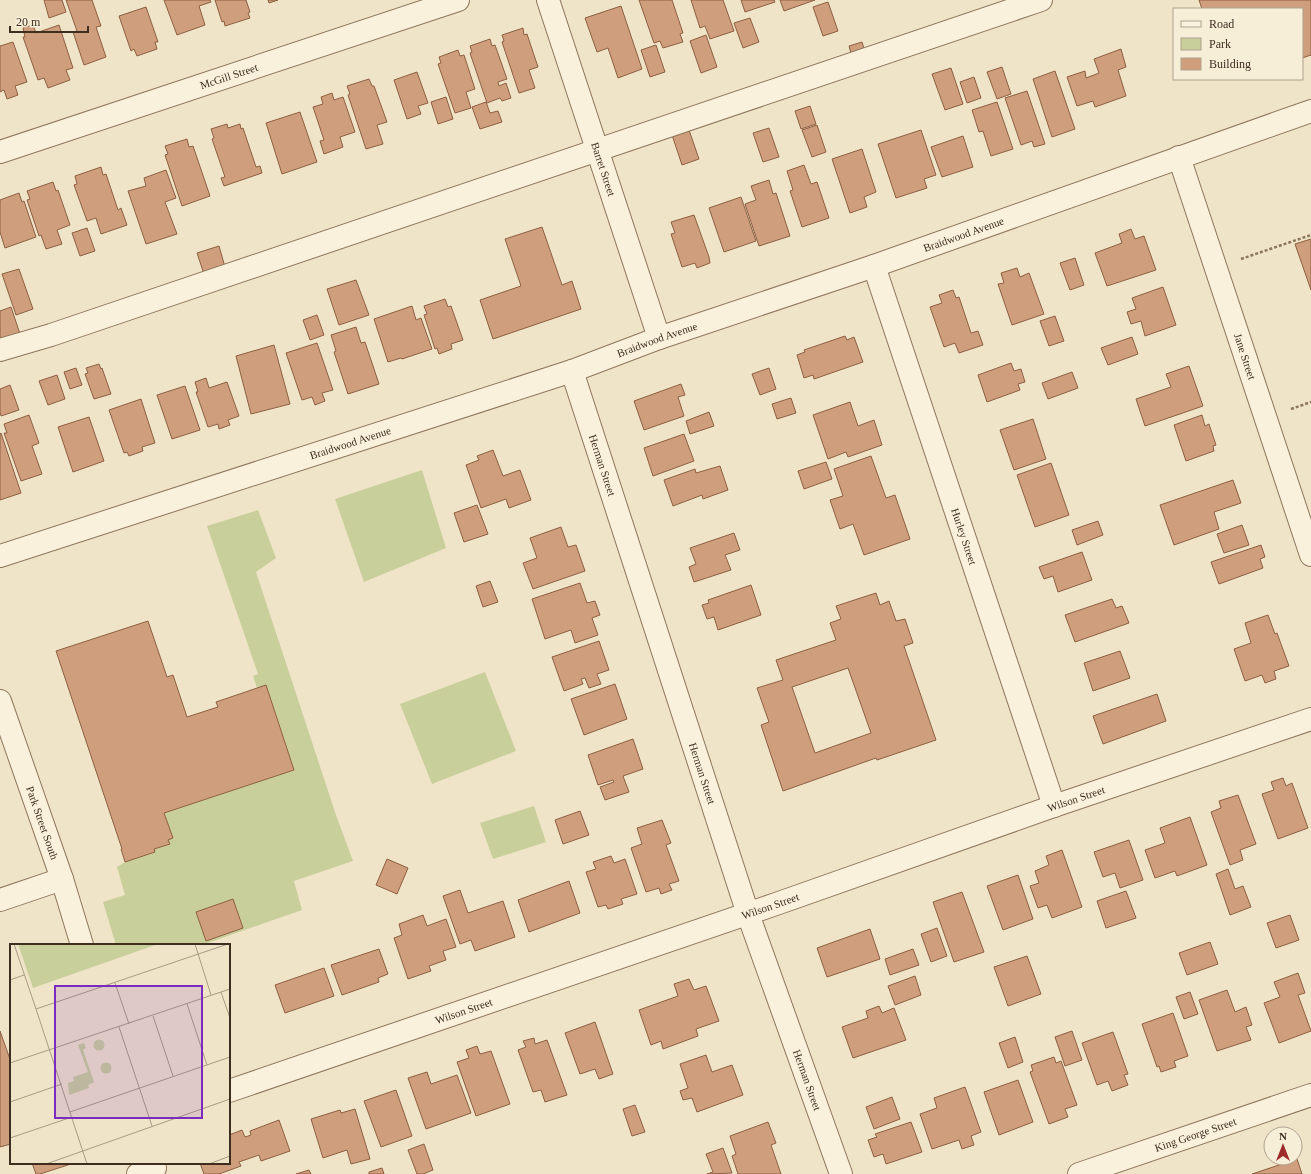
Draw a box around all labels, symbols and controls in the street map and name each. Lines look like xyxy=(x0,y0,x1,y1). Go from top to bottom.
scale bar xyxy=(10,8,88,34)
legend xyxy=(1173,8,1303,80)
text: 20 m xyxy=(16,15,41,29)
text: Road xyxy=(1209,17,1234,31)
text: Park xyxy=(1209,37,1231,51)
text: Building xyxy=(1209,57,1251,71)
street label: McGill Street xyxy=(198,61,259,91)
street label: Barret Street xyxy=(589,141,618,198)
street label: Braidwood Avenue xyxy=(922,214,1006,254)
street label: Braidwood Avenue xyxy=(615,320,699,359)
street label: Jane Street xyxy=(1232,332,1258,381)
street label: Braidwood Avenue xyxy=(308,424,392,461)
street label: Herman Street xyxy=(587,433,618,497)
street label: Hurley Street xyxy=(949,506,979,566)
street label: Herman Street xyxy=(687,741,718,806)
street label: Wilson Street xyxy=(1046,783,1106,814)
street label: Park Street South xyxy=(24,784,61,862)
street label: Wilson Street xyxy=(740,890,800,921)
inset map xyxy=(10,944,230,1164)
street label: Wilson Street xyxy=(433,995,494,1026)
street label: Herman Street xyxy=(791,1048,824,1112)
street label: King George Street xyxy=(1153,1115,1238,1154)
north arrow xyxy=(1263,1126,1303,1166)
text: N xyxy=(1279,1130,1287,1142)

